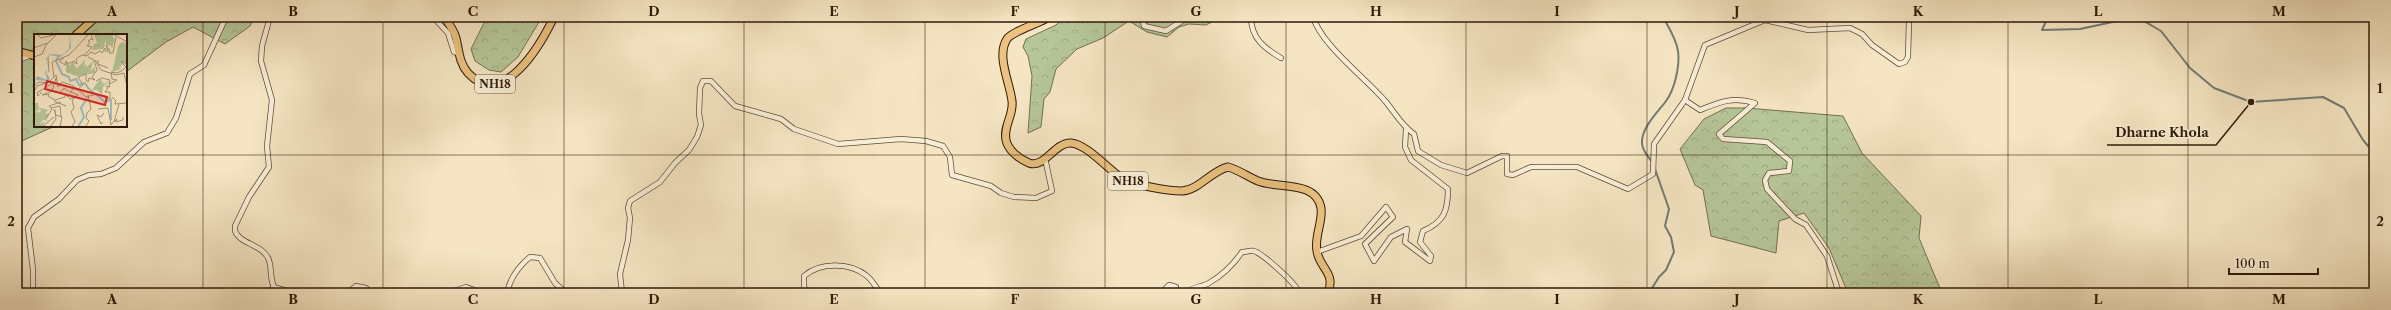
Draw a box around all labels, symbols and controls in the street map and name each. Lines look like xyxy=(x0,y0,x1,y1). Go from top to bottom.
text: A xyxy=(106,3,118,19)
text: B xyxy=(288,3,298,19)
text: C xyxy=(468,3,478,19)
text: D xyxy=(648,3,660,19)
text: E xyxy=(829,3,839,19)
text: F xyxy=(1011,3,1020,19)
text: G xyxy=(1190,3,1202,19)
text: H xyxy=(1370,3,1382,19)
text: I xyxy=(1554,3,1560,19)
text: J xyxy=(1732,3,1740,19)
text: K xyxy=(1913,3,1924,19)
text: L xyxy=(2094,3,2103,19)
text: M xyxy=(2272,3,2286,19)
inset map xyxy=(34,34,127,127)
road number: NH18 xyxy=(475,75,515,93)
text: 1 xyxy=(8,80,14,96)
text: 1 xyxy=(2377,80,2383,96)
callout: Dharne Khola xyxy=(2107,120,2216,145)
text: Dharne Khola xyxy=(2115,124,2209,140)
road number: NH18 xyxy=(1108,172,1148,190)
text: 2 xyxy=(7,213,15,229)
text: 2 xyxy=(2376,213,2384,229)
scale bar xyxy=(2229,250,2318,276)
text: 100 m xyxy=(2235,256,2270,271)
text: A xyxy=(106,291,118,307)
text: B xyxy=(288,291,298,307)
text: C xyxy=(468,291,478,307)
text: D xyxy=(648,291,660,307)
text: E xyxy=(829,291,839,307)
text: F xyxy=(1011,291,1020,307)
text: G xyxy=(1190,291,1202,307)
text: H xyxy=(1370,291,1382,307)
text: I xyxy=(1554,291,1560,307)
text: J xyxy=(1732,291,1740,307)
text: K xyxy=(1913,291,1924,307)
text: L xyxy=(2094,291,2103,307)
text: M xyxy=(2272,291,2286,307)

